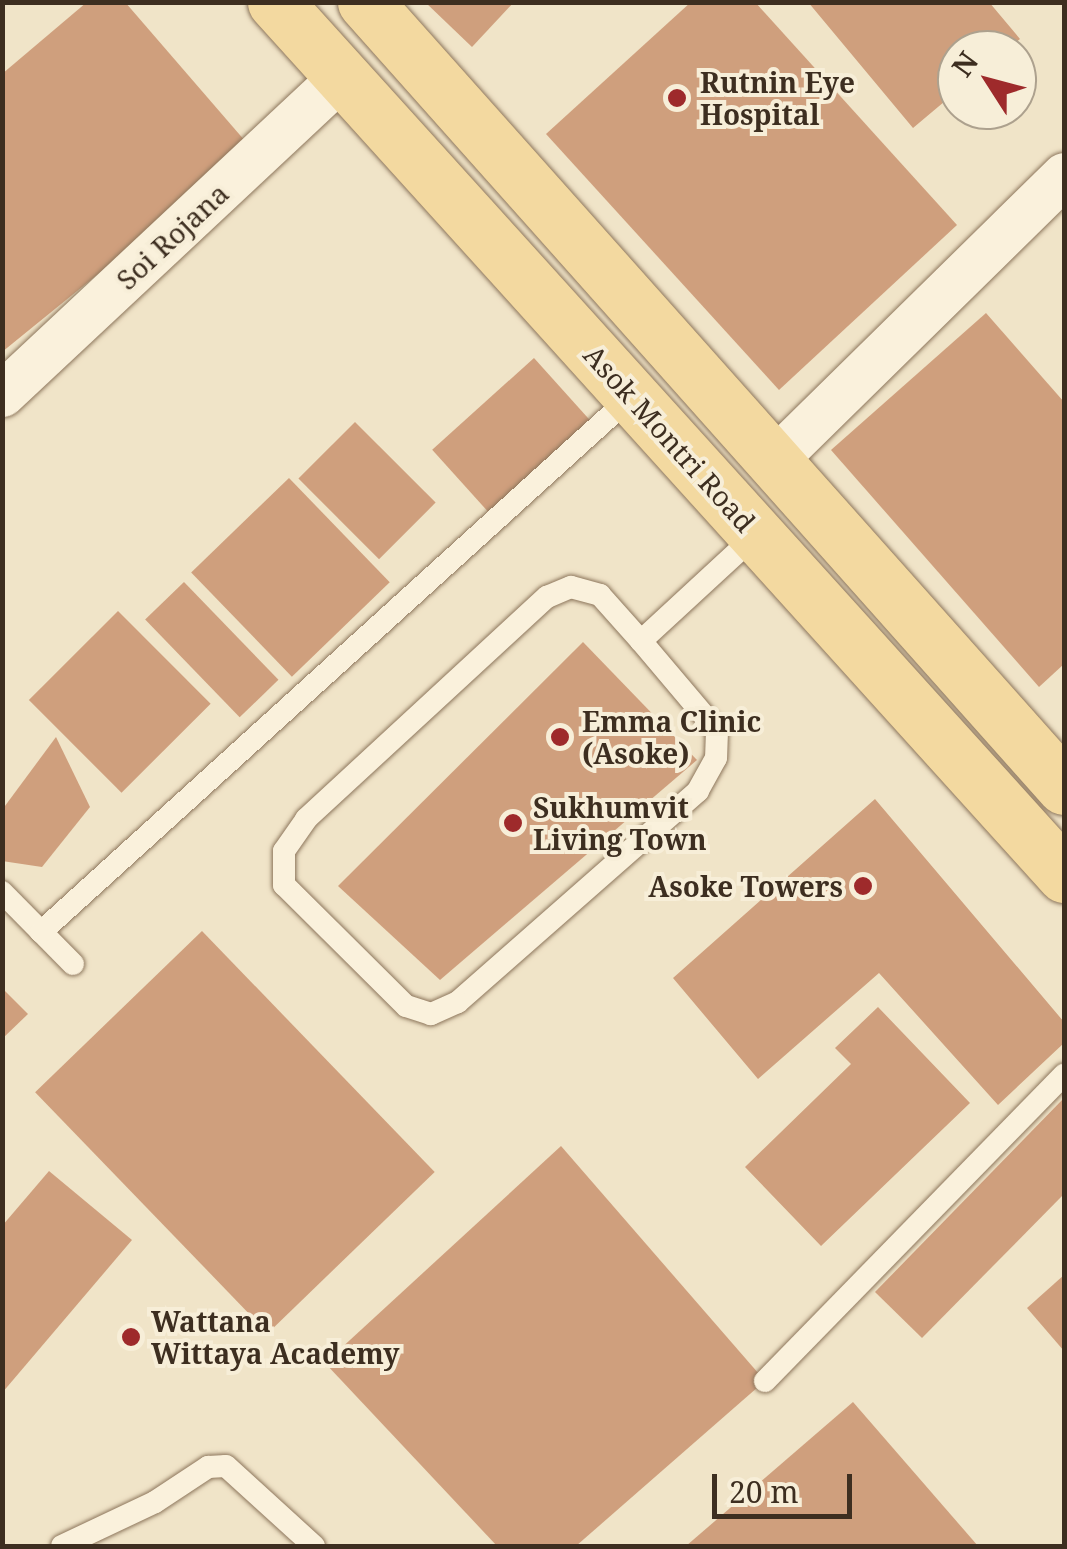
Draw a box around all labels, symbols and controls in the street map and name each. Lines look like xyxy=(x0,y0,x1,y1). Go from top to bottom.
north arrow xyxy=(937,30,1037,130)
text: N xyxy=(942,43,986,84)
place label: Rutnin Eye Hospital xyxy=(700,65,855,131)
marker: Rutnin Eye Hospital xyxy=(664,85,690,111)
street label: Soi Rojana xyxy=(109,176,235,296)
street label: Asok Montri Road xyxy=(577,338,763,538)
place label: Emma Clinic (Asoke) xyxy=(582,704,761,770)
marker: Emma Clinic (Asoke) xyxy=(547,724,573,750)
place label: Sukhumvit Living Town xyxy=(533,790,707,856)
marker: Sukhumvit Living Town xyxy=(502,812,524,834)
place label: Asoke Towers xyxy=(648,869,843,903)
marker: Asoke Towers xyxy=(852,875,874,897)
place label: Wattana Wittaya Academy xyxy=(151,1304,399,1370)
marker: Wattana Wittaya Academy xyxy=(120,1326,142,1348)
scale bar xyxy=(717,1454,857,1516)
text: 20 m xyxy=(729,1471,799,1512)

